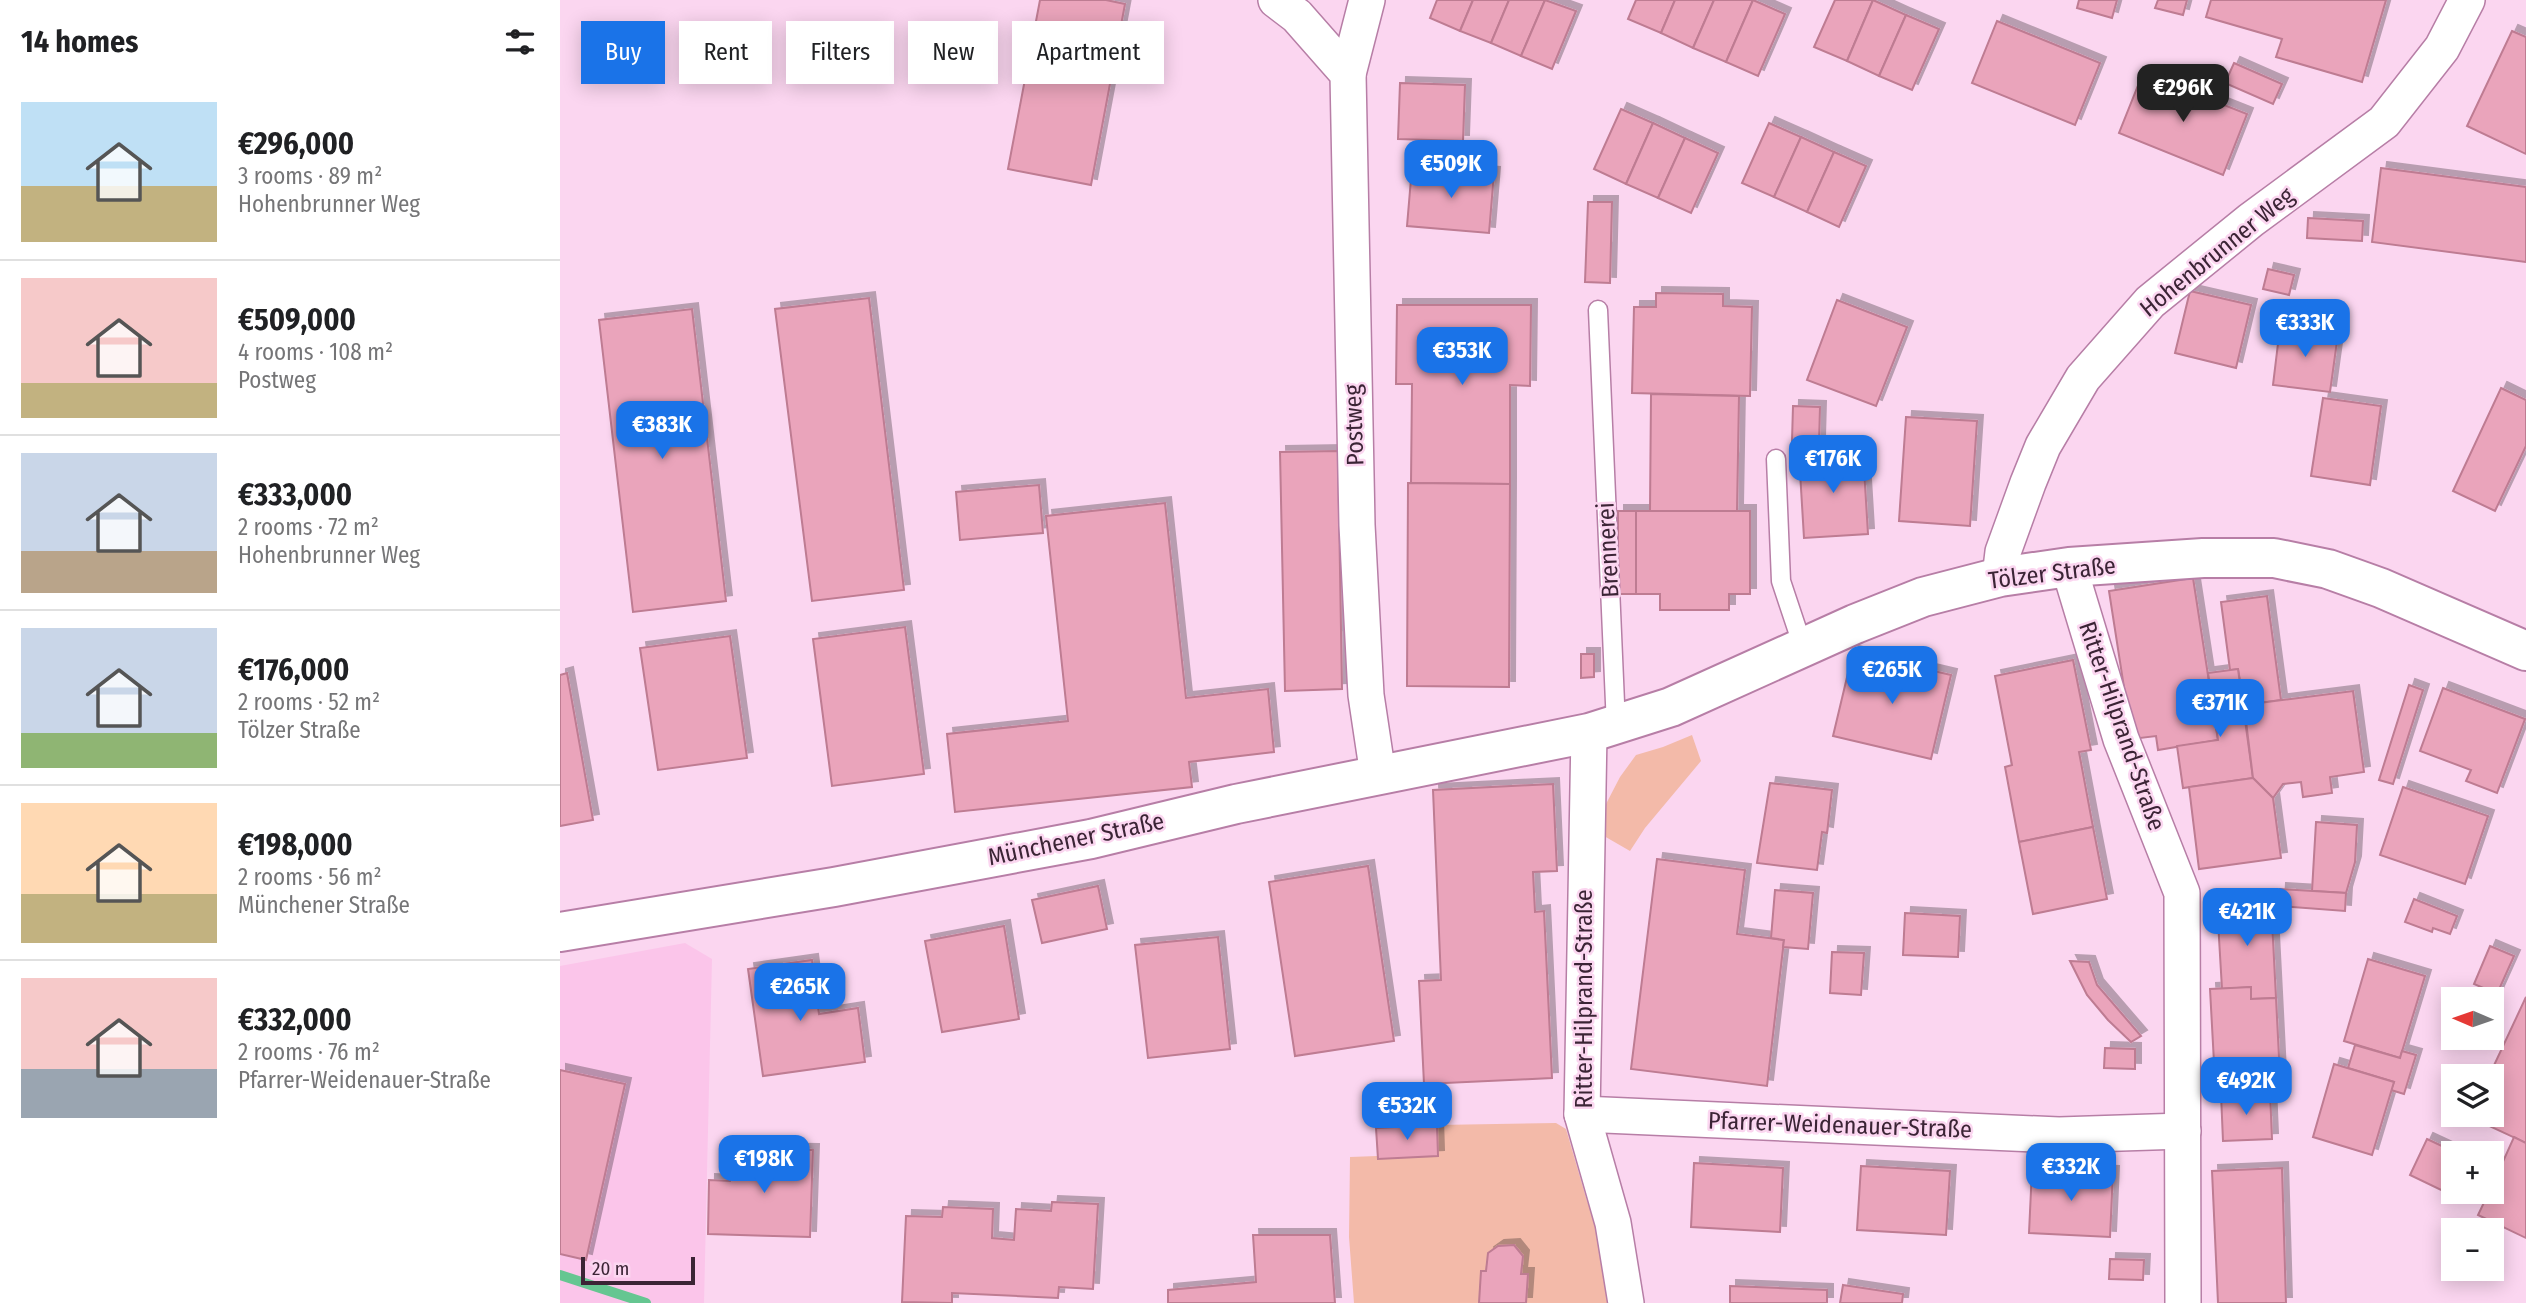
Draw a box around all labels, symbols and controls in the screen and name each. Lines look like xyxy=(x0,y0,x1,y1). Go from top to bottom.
chip: Buy xyxy=(581,21,665,84)
chip: Rent xyxy=(679,21,772,84)
chip: Filters xyxy=(786,21,894,84)
chip: New xyxy=(908,21,998,84)
chip: Apartment xyxy=(1012,21,1164,84)
icon: filters xyxy=(501,23,539,61)
text: 14 homes xyxy=(21,24,138,60)
pin: €296K xyxy=(2134,64,2232,124)
text: €296K xyxy=(2153,73,2213,101)
text: €296,000 xyxy=(238,126,354,162)
icon: home xyxy=(77,130,161,214)
pin: €509K xyxy=(1402,140,1500,200)
text: €509K xyxy=(1420,149,1482,177)
text: 3 rooms · 89 m² xyxy=(238,162,382,190)
street label: Hohenbrunner Weg xyxy=(2134,181,2300,323)
text: Hohenbrunner Weg xyxy=(238,190,420,218)
pin: €333K xyxy=(2256,300,2354,359)
text: €509,000 xyxy=(238,302,356,338)
icon: home xyxy=(77,306,161,390)
text: €333K xyxy=(2276,308,2334,336)
pin: €353K xyxy=(1413,328,1511,387)
text: €353K xyxy=(1433,336,1491,364)
text: 4 rooms · 108 m² xyxy=(238,338,393,366)
text: Postweg xyxy=(238,366,316,394)
street label: Postweg xyxy=(1339,383,1369,466)
pin: €383K xyxy=(613,402,711,461)
text: €383K xyxy=(632,410,692,438)
pin: €176K xyxy=(1784,435,1882,495)
text: €176K xyxy=(1805,444,1861,472)
text: €333,000 xyxy=(238,477,352,513)
icon: home xyxy=(77,481,161,565)
street label: Brennerei xyxy=(1592,502,1624,598)
text: 2 rooms · 72 m² xyxy=(238,513,379,541)
text: Hohenbrunner Weg xyxy=(238,541,420,569)
street label: Tölzer Straße xyxy=(1987,551,2117,595)
street label: Ritter-Hilprand-Straße xyxy=(2073,618,2171,834)
pin: €265K xyxy=(1843,646,1941,706)
text: €176,000 xyxy=(238,652,349,688)
text: €265K xyxy=(1862,655,1922,683)
icon: home xyxy=(77,656,161,740)
pin: €371K xyxy=(2171,680,2269,739)
text: 2 rooms · 52 m² xyxy=(238,688,380,716)
text: €371K xyxy=(2192,688,2248,716)
text: Tölzer Straße xyxy=(238,716,361,744)
street label: Münchener Straße xyxy=(985,807,1167,871)
text: €198,000 xyxy=(238,827,353,863)
icon: home xyxy=(77,831,161,915)
text: 2 rooms · 56 m² xyxy=(238,863,382,891)
pin: €421K xyxy=(2198,888,2296,948)
street label: Ritter-Hilprand-Straße xyxy=(1570,889,1598,1109)
text: Münchener Straße xyxy=(238,891,410,919)
text: €421K xyxy=(2219,897,2275,925)
pin: €265K xyxy=(751,964,849,1023)
text: €265K xyxy=(770,972,830,1000)
north arrow xyxy=(2441,987,2504,1050)
map controls xyxy=(2441,987,2504,1281)
text: €332,000 xyxy=(238,1002,352,1038)
icon: home xyxy=(77,1006,161,1090)
text: 2 rooms · 76 m² xyxy=(238,1038,380,1066)
pin: €492K xyxy=(2197,1058,2295,1117)
button: layers xyxy=(2441,1064,2504,1127)
text: Pfarrer-Weidenauer-Straße xyxy=(238,1066,491,1094)
text: €492K xyxy=(2217,1066,2275,1094)
pin: €532K xyxy=(1358,1082,1456,1142)
text: €532K xyxy=(1378,1091,1436,1119)
street label: Pfarrer-Weidenauer-Straße xyxy=(1708,1106,1972,1144)
pin: €198K xyxy=(715,1136,813,1195)
button: + xyxy=(2441,1141,2504,1204)
text: €198K xyxy=(735,1144,793,1172)
pin: €332K xyxy=(2022,1144,2120,1203)
text: €332K xyxy=(2042,1152,2100,1180)
button: − xyxy=(2441,1218,2504,1281)
scale bar xyxy=(581,1254,695,1286)
text: 20 m xyxy=(592,1257,629,1280)

